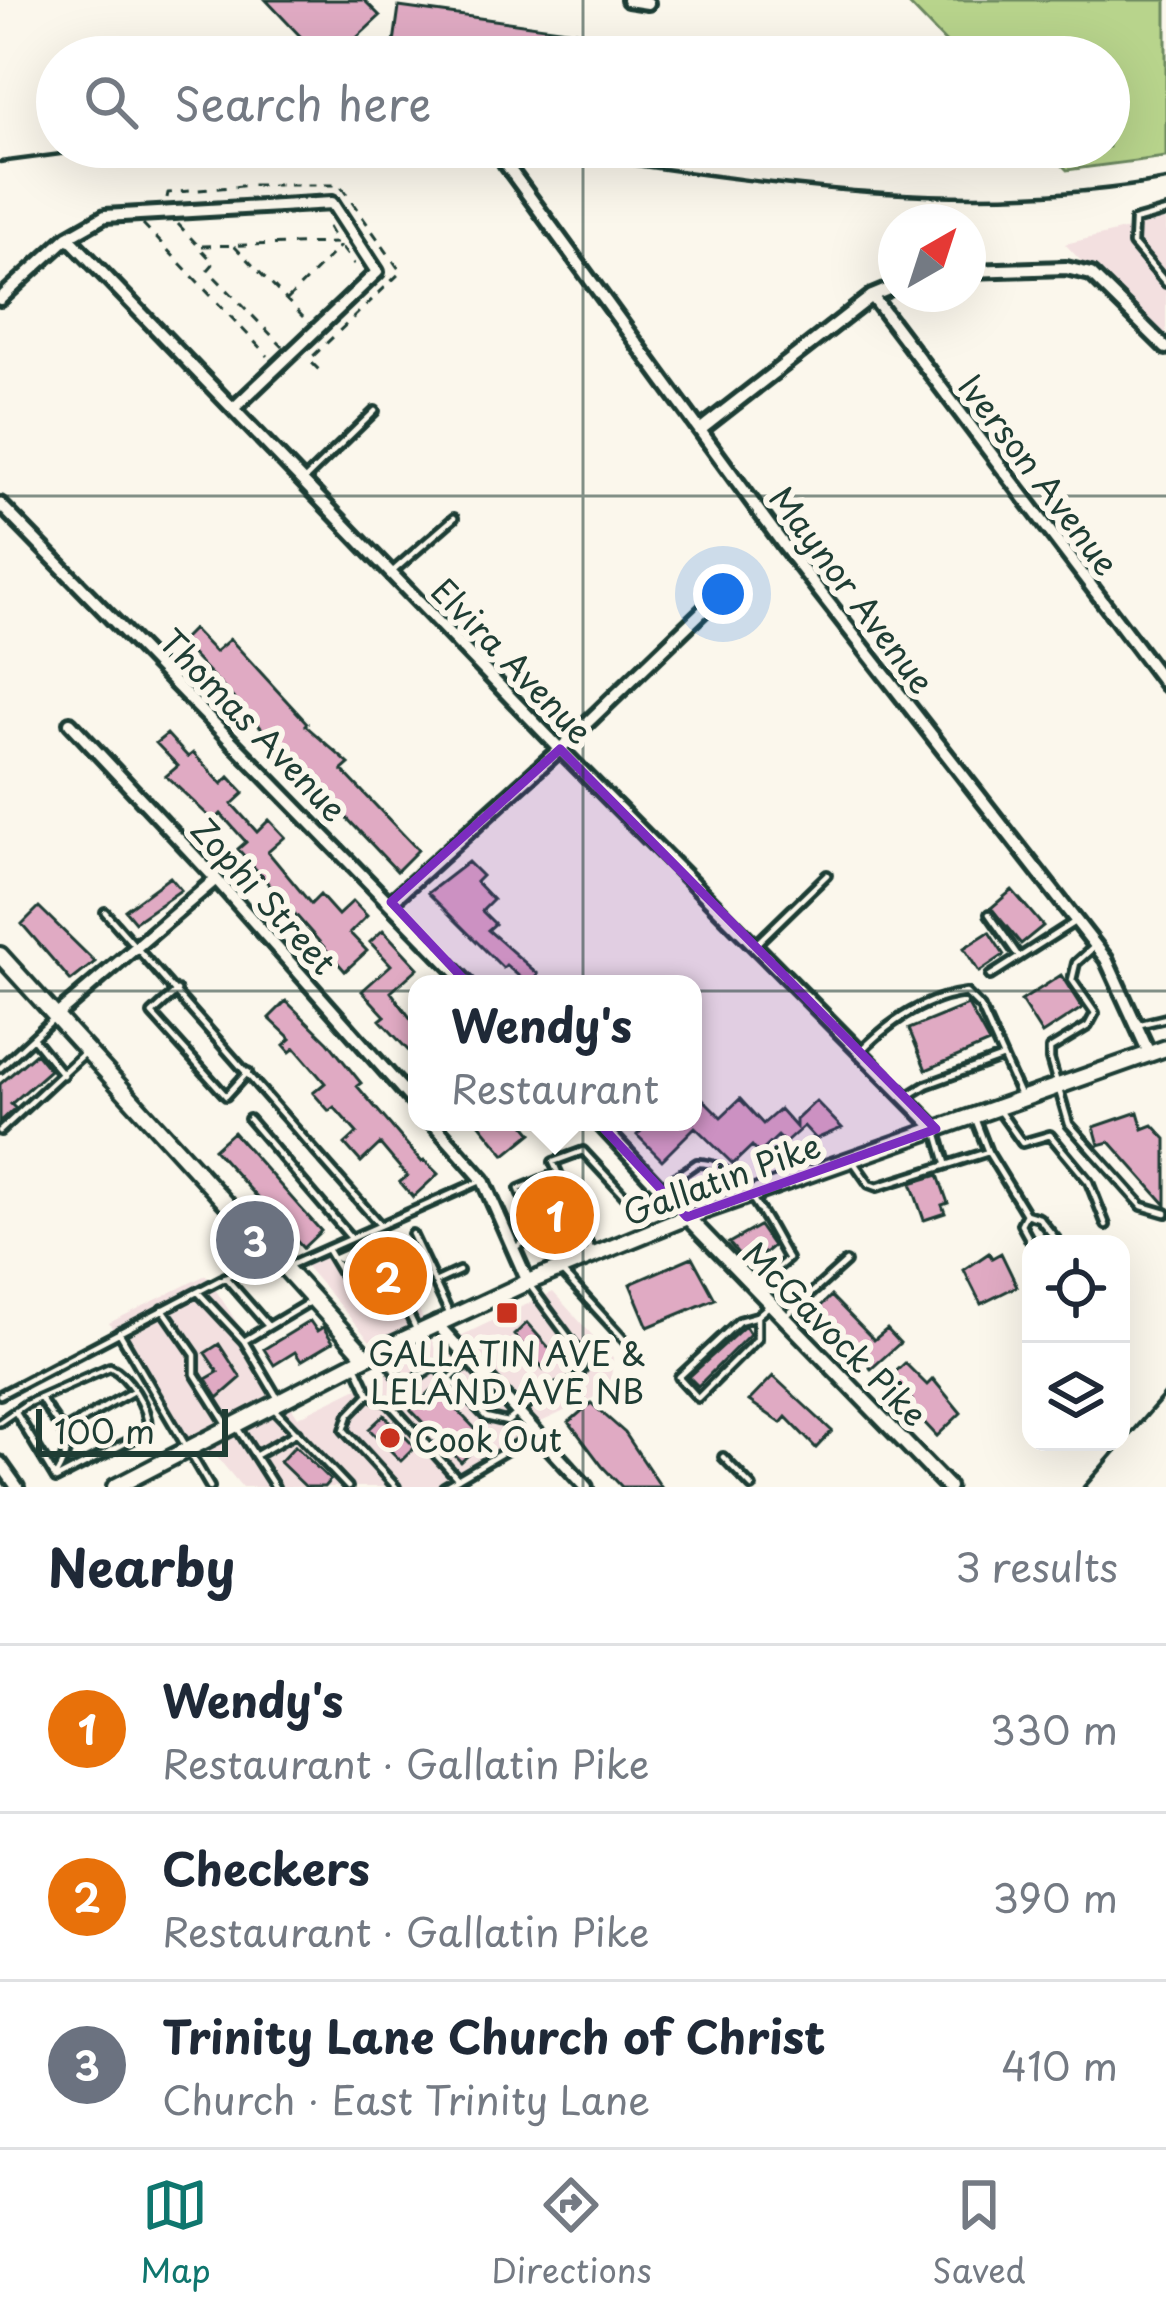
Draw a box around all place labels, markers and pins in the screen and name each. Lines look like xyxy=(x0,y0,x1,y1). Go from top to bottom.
pin: 1 xyxy=(516,1170,594,1260)
pin: 3 xyxy=(216,1195,294,1285)
pin: 2 xyxy=(349,1231,427,1321)
marker: GALLATIN AVE & LELAND AVE NB xyxy=(494,1300,520,1326)
place label: GALLATIN AVE & LELAND AVE NB xyxy=(368,1327,646,1415)
place label: Cook Out xyxy=(414,1413,562,1463)
marker: Cook Out xyxy=(377,1425,403,1451)

